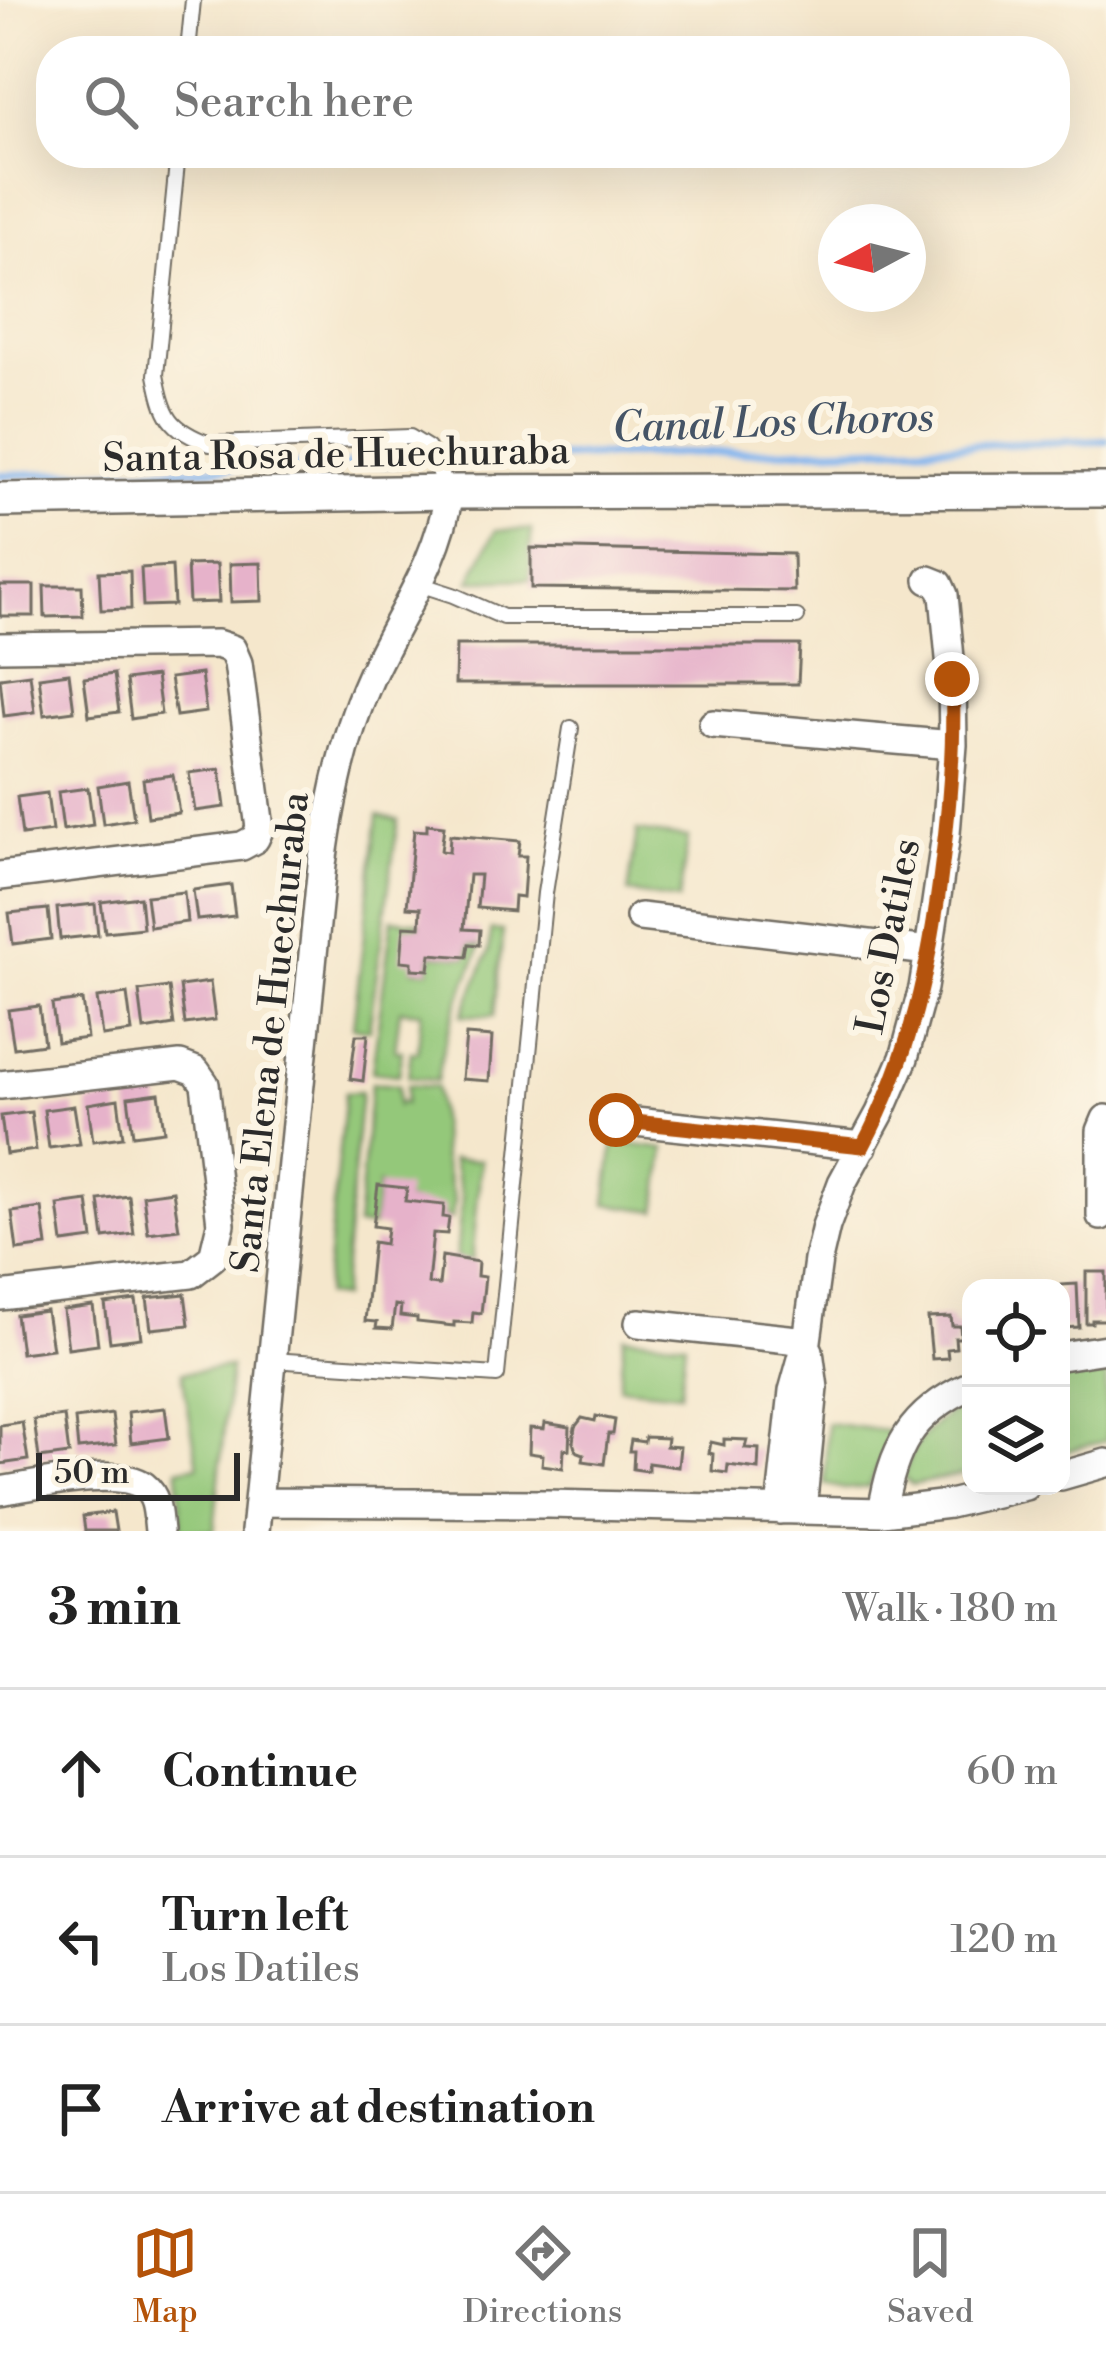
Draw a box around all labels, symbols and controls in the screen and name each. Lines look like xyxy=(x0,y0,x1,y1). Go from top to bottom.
search box xyxy=(36,36,1070,168)
icon: search xyxy=(78,69,144,135)
text: Search here xyxy=(174,74,414,131)
north arrow xyxy=(818,204,926,312)
water label: Canal Los Choros xyxy=(611,391,935,456)
street label: Santa Rosa de Huechuraba xyxy=(102,427,570,484)
route end xyxy=(925,652,979,706)
street label: Santa Elena de Huechuraba xyxy=(222,789,321,1275)
street label: Los Datiles xyxy=(847,835,932,1038)
route start xyxy=(589,1093,643,1147)
map controls xyxy=(962,1279,1070,1495)
button: locate xyxy=(962,1279,1070,1387)
button: layers xyxy=(962,1387,1070,1495)
scale bar xyxy=(36,1447,240,1500)
text: 50 m xyxy=(54,1453,130,1494)
text: 3 min xyxy=(48,1577,181,1641)
text: Walk · 180 m xyxy=(843,1585,1058,1634)
icon: ahead xyxy=(48,1740,114,1806)
text: Continue xyxy=(162,1744,358,1801)
text: 60 m xyxy=(966,1748,1058,1797)
text: Turn left xyxy=(162,1888,348,1945)
icon: left xyxy=(48,1908,114,1974)
text: 120 m xyxy=(950,1916,1058,1965)
text: Los Datiles xyxy=(162,1945,360,1994)
icon: arrive xyxy=(48,2076,114,2142)
text: Arrive at destination xyxy=(162,2080,595,2137)
tab: Map xyxy=(132,2220,198,2333)
tab: Directions xyxy=(463,2220,622,2333)
tab: Saved xyxy=(887,2220,974,2333)

